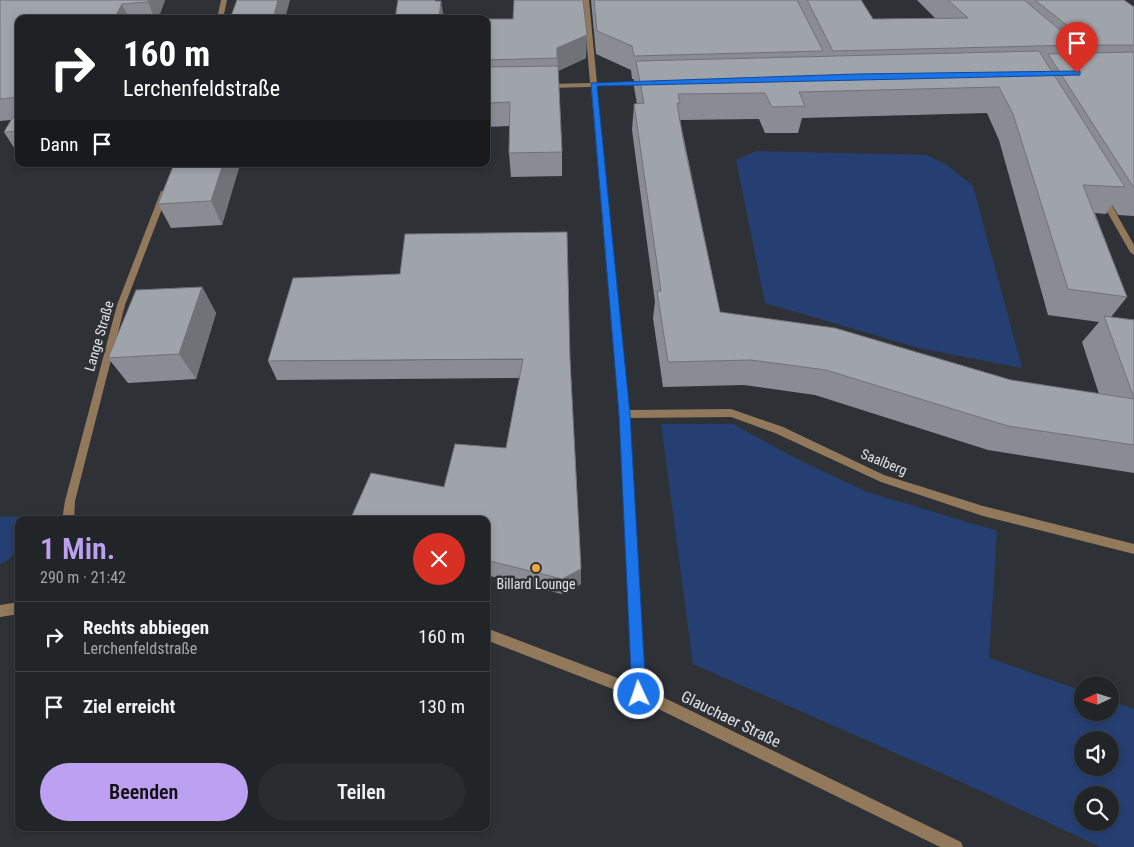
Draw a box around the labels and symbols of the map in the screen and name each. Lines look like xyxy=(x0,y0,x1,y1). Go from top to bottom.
pin xyxy=(1056,22,1098,73)
street label: Lange Straße xyxy=(81,298,117,373)
street label: Saalberg xyxy=(859,446,909,478)
marker: Billard Lounge xyxy=(530,562,542,574)
place label: Billard Lounge xyxy=(497,576,576,592)
position arrow xyxy=(612,667,664,719)
north arrow xyxy=(1074,676,1119,721)
street label: Glauchaer Straße xyxy=(678,687,784,751)

